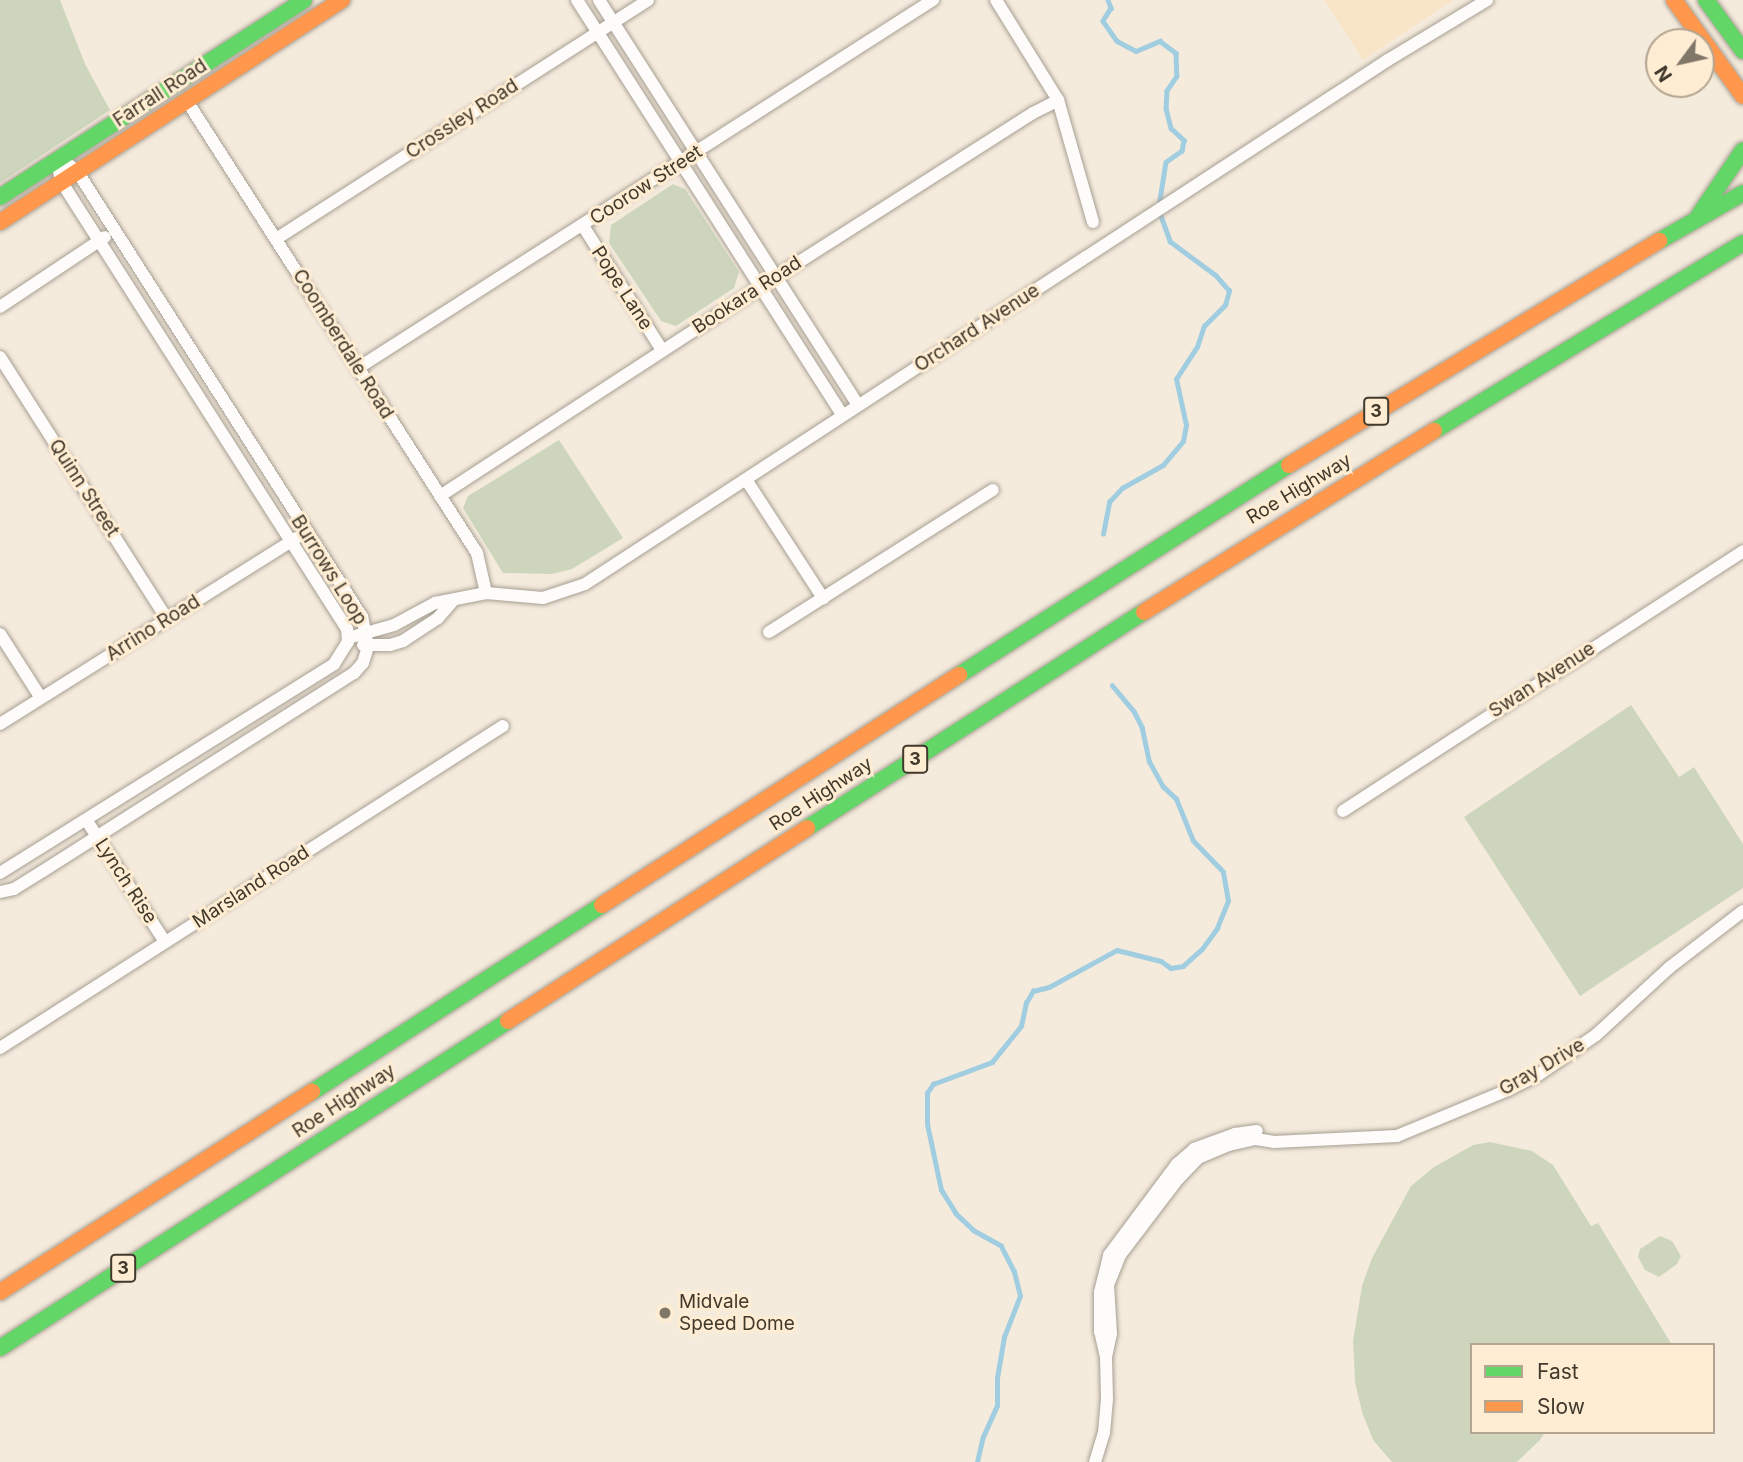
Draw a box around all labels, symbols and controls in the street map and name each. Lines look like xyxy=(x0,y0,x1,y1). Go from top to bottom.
north arrow xyxy=(1645,28,1715,98)
street label: Farrall Road xyxy=(109,54,211,132)
text: N xyxy=(1650,61,1677,86)
street label: Crossley Road xyxy=(402,74,522,164)
street label: Coorow Street xyxy=(586,140,706,230)
street label: Pope Lane xyxy=(587,242,657,334)
street label: Bookara Road xyxy=(688,251,806,339)
street label: Coomberdale Road xyxy=(288,265,398,423)
street label: Orchard Avenue xyxy=(910,279,1044,377)
road number: 3 xyxy=(1362,396,1390,426)
street label: Quinn Street xyxy=(44,435,124,541)
street label: Roe Highway xyxy=(1243,449,1355,529)
street label: Burrows Loop xyxy=(286,511,372,629)
street label: Arrino Road xyxy=(102,590,204,666)
street label: Swan Avenue xyxy=(1485,637,1599,723)
road number: 3 xyxy=(901,744,929,774)
street label: Roe Highway xyxy=(765,752,877,836)
street label: Lynch Rise xyxy=(90,834,162,928)
street label: Marsland Road xyxy=(188,841,314,933)
street label: Gray Drive xyxy=(1495,1033,1589,1101)
street label: Roe Highway xyxy=(288,1059,400,1143)
road number: 3 xyxy=(109,1254,137,1282)
place label: Midvale Speed Dome xyxy=(679,1291,795,1335)
marker: Midvale Speed Dome xyxy=(657,1305,673,1321)
legend xyxy=(1470,1343,1715,1434)
text: Fast xyxy=(1537,1359,1579,1384)
text: Slow xyxy=(1537,1394,1585,1419)

